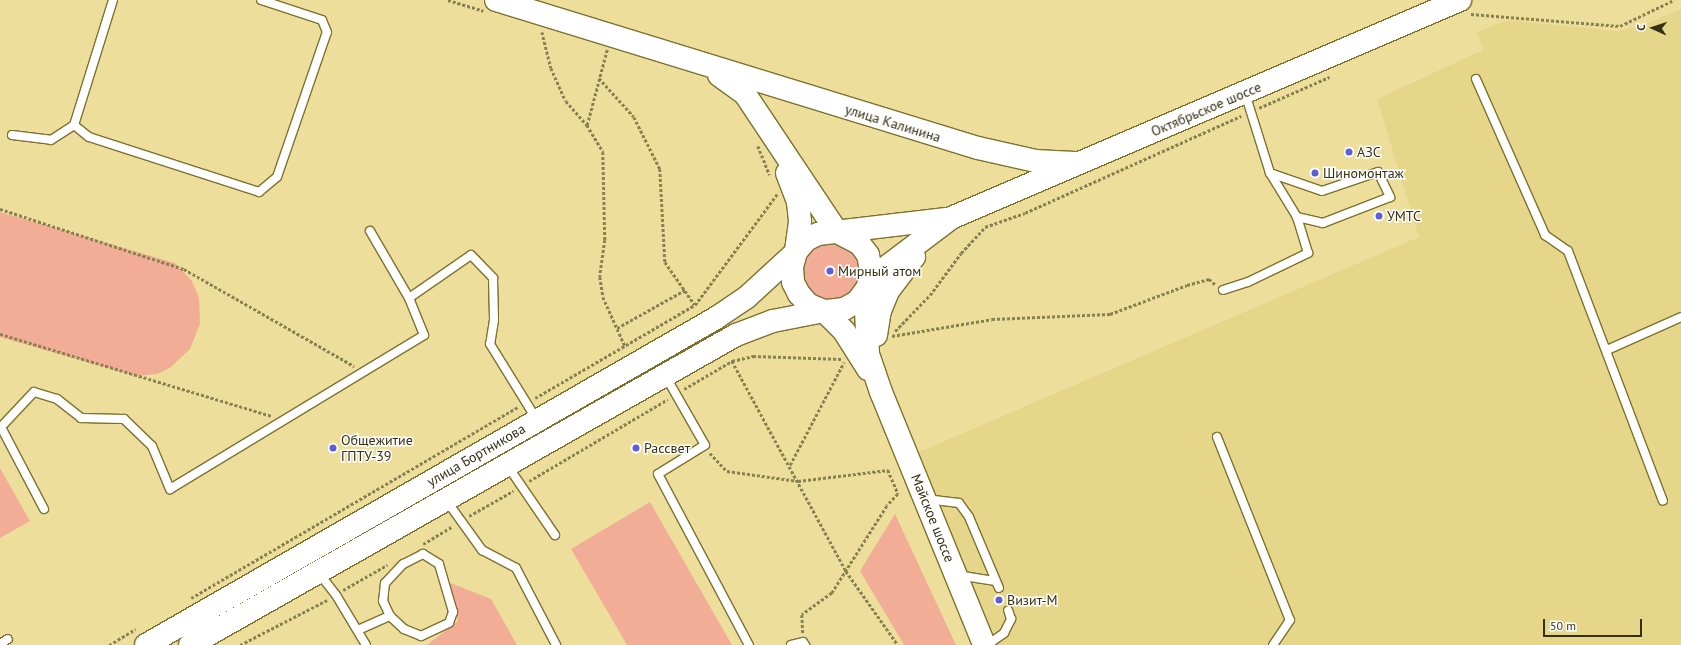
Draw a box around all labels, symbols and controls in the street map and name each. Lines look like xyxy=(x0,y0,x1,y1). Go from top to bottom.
north arrow xyxy=(1633,8,1673,48)
text: С xyxy=(1634,24,1648,31)
street label: Октябрьское шоссе xyxy=(1148,78,1264,140)
street label: улица Калинина xyxy=(843,100,943,146)
place label: АЗС xyxy=(1357,144,1381,160)
marker: АЗС xyxy=(1344,147,1354,157)
place label: Шиномонтаж xyxy=(1323,165,1404,181)
marker: Шиномонтаж xyxy=(1310,168,1320,178)
place label: УМТС xyxy=(1387,208,1421,224)
marker: УМТС xyxy=(1374,211,1384,221)
place label: Мирный атом xyxy=(838,263,921,279)
marker: Мирный атом xyxy=(825,266,835,276)
street label: улица Бортникова xyxy=(424,420,528,490)
place label: Общежитие ГПТУ-39 xyxy=(341,432,413,464)
place label: Рассвет xyxy=(644,440,690,456)
marker: Общежитие ГПТУ-39 xyxy=(328,443,338,453)
marker: Рассвет xyxy=(631,443,641,453)
street label: Майское шоссе xyxy=(908,471,958,565)
place label: Визит-М xyxy=(1007,592,1058,608)
marker: Визит-М xyxy=(994,595,1004,605)
scale bar xyxy=(1545,611,1644,637)
text: 50 m xyxy=(1550,618,1576,633)

